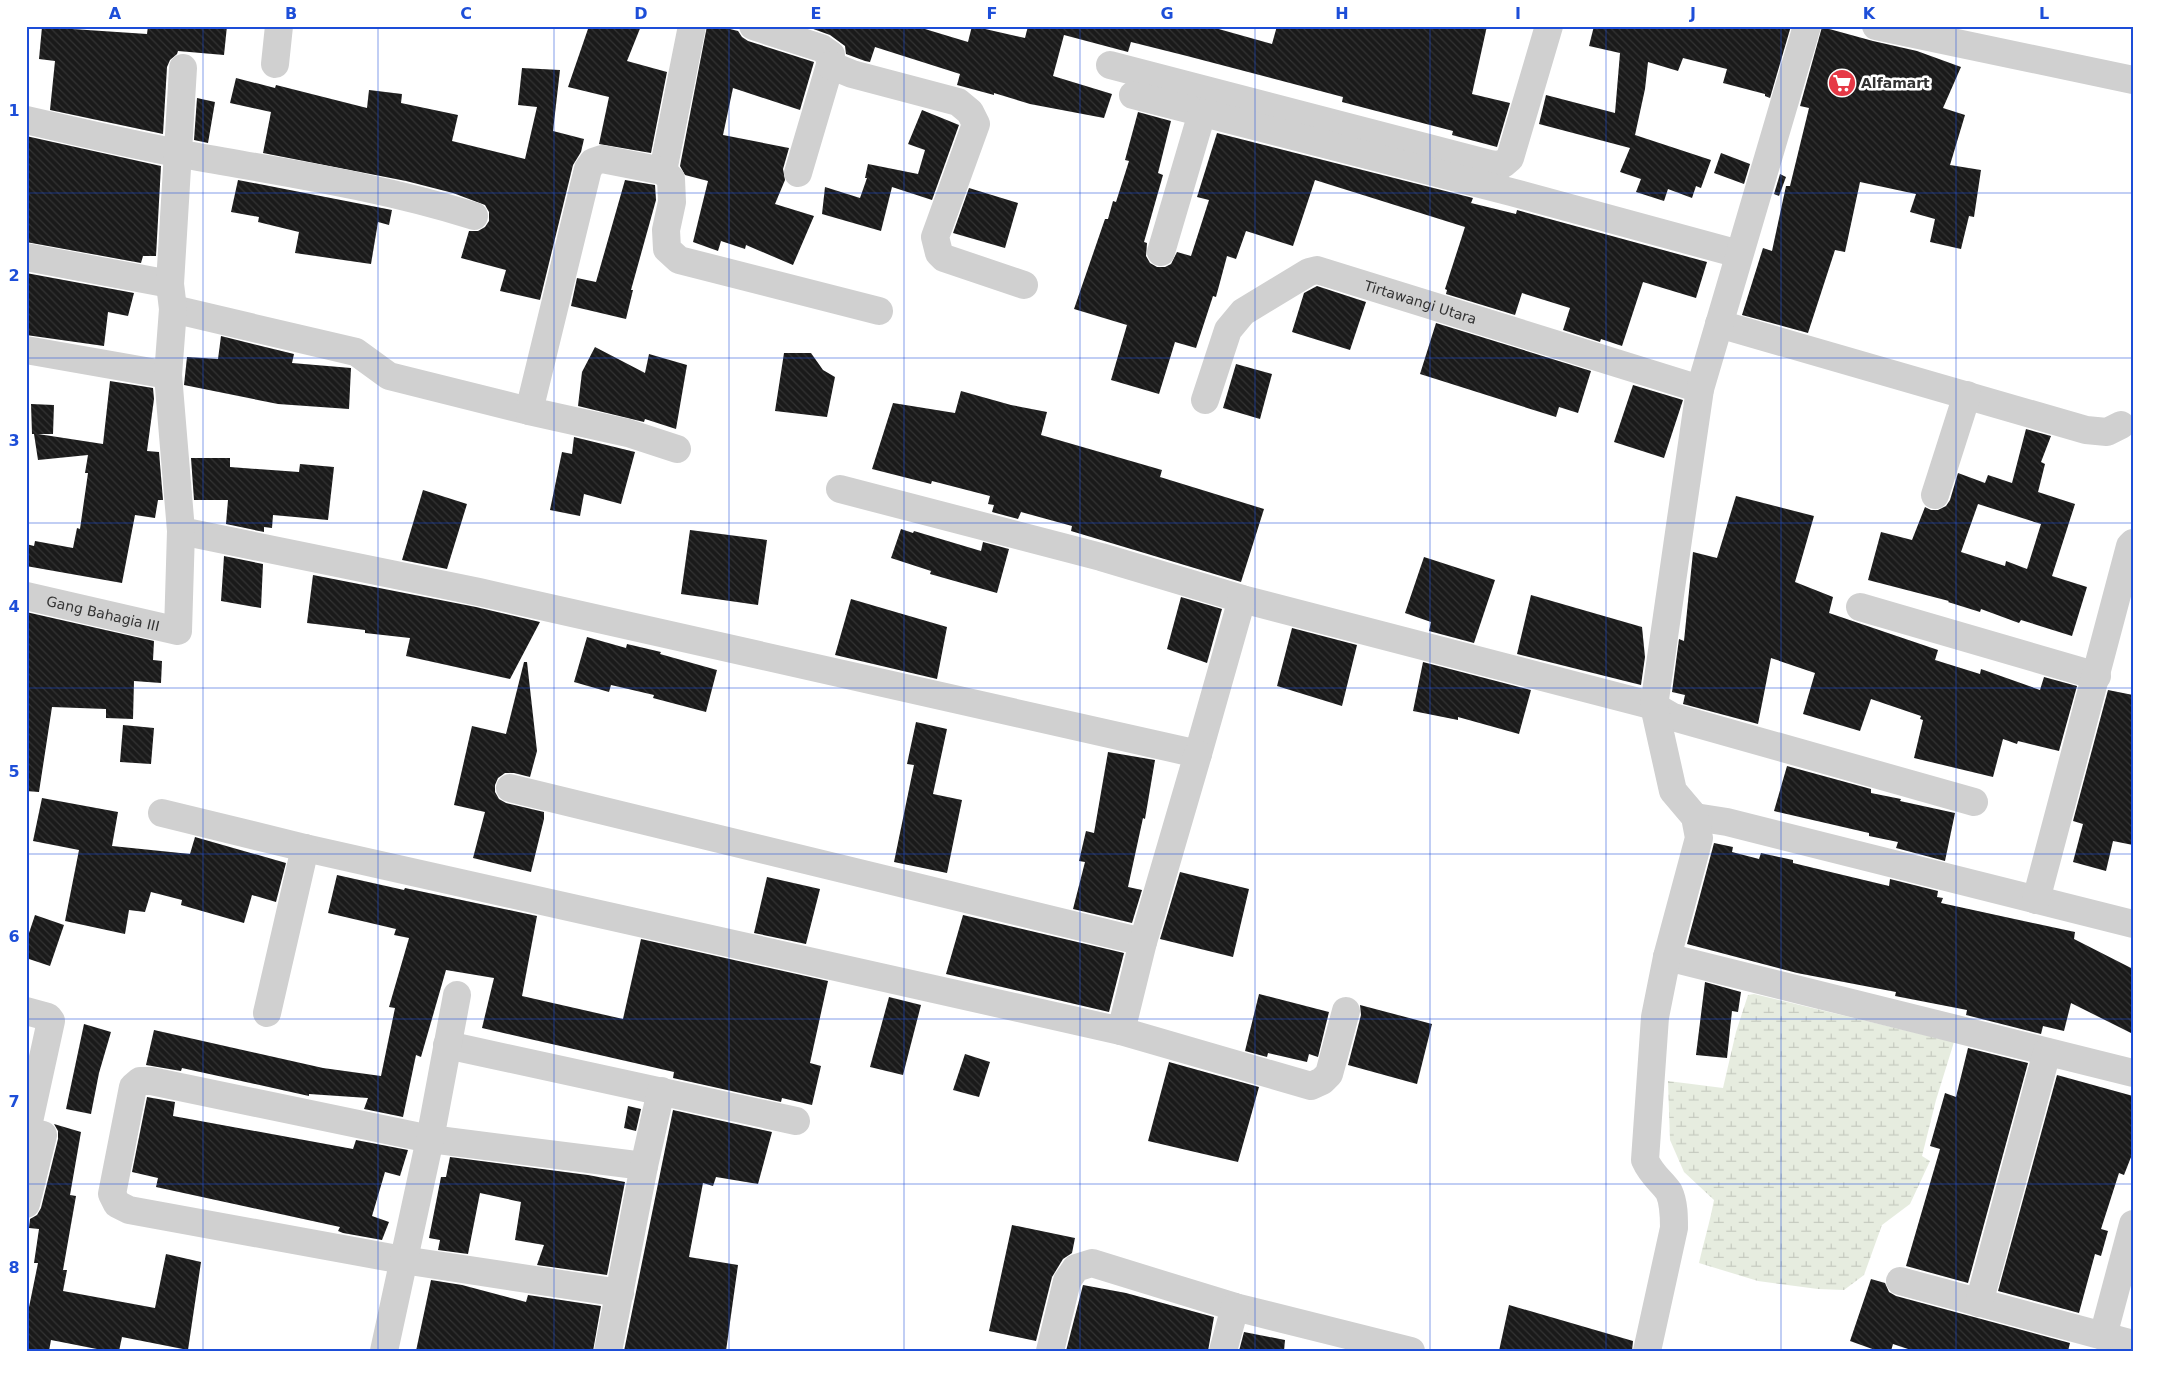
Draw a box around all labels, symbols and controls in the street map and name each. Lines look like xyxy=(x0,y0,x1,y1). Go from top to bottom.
text: A xyxy=(109,4,122,23)
text: B xyxy=(285,4,297,23)
text: C xyxy=(460,4,472,23)
text: D xyxy=(634,4,648,23)
text: E xyxy=(811,4,821,23)
text: F xyxy=(987,4,997,23)
text: G xyxy=(1160,4,1174,23)
text: H xyxy=(1335,4,1349,23)
text: I xyxy=(1515,4,1521,23)
text: J xyxy=(1689,4,1696,23)
text: K xyxy=(1863,4,1876,23)
text: L xyxy=(2039,4,2049,23)
supermarket icon: Alfamart xyxy=(1827,68,1857,98)
place label: Alfamart xyxy=(1861,75,1930,91)
text: 1 xyxy=(8,101,20,120)
text: 2 xyxy=(8,266,20,285)
street label: Tirtawangi Utara xyxy=(1362,277,1479,327)
text: 3 xyxy=(8,431,20,450)
street label: Gang Bahagia III xyxy=(45,593,161,634)
text: 4 xyxy=(8,597,20,616)
text: 5 xyxy=(8,762,20,781)
text: 6 xyxy=(8,927,20,946)
text: 7 xyxy=(8,1092,20,1111)
text: 8 xyxy=(8,1258,20,1277)

